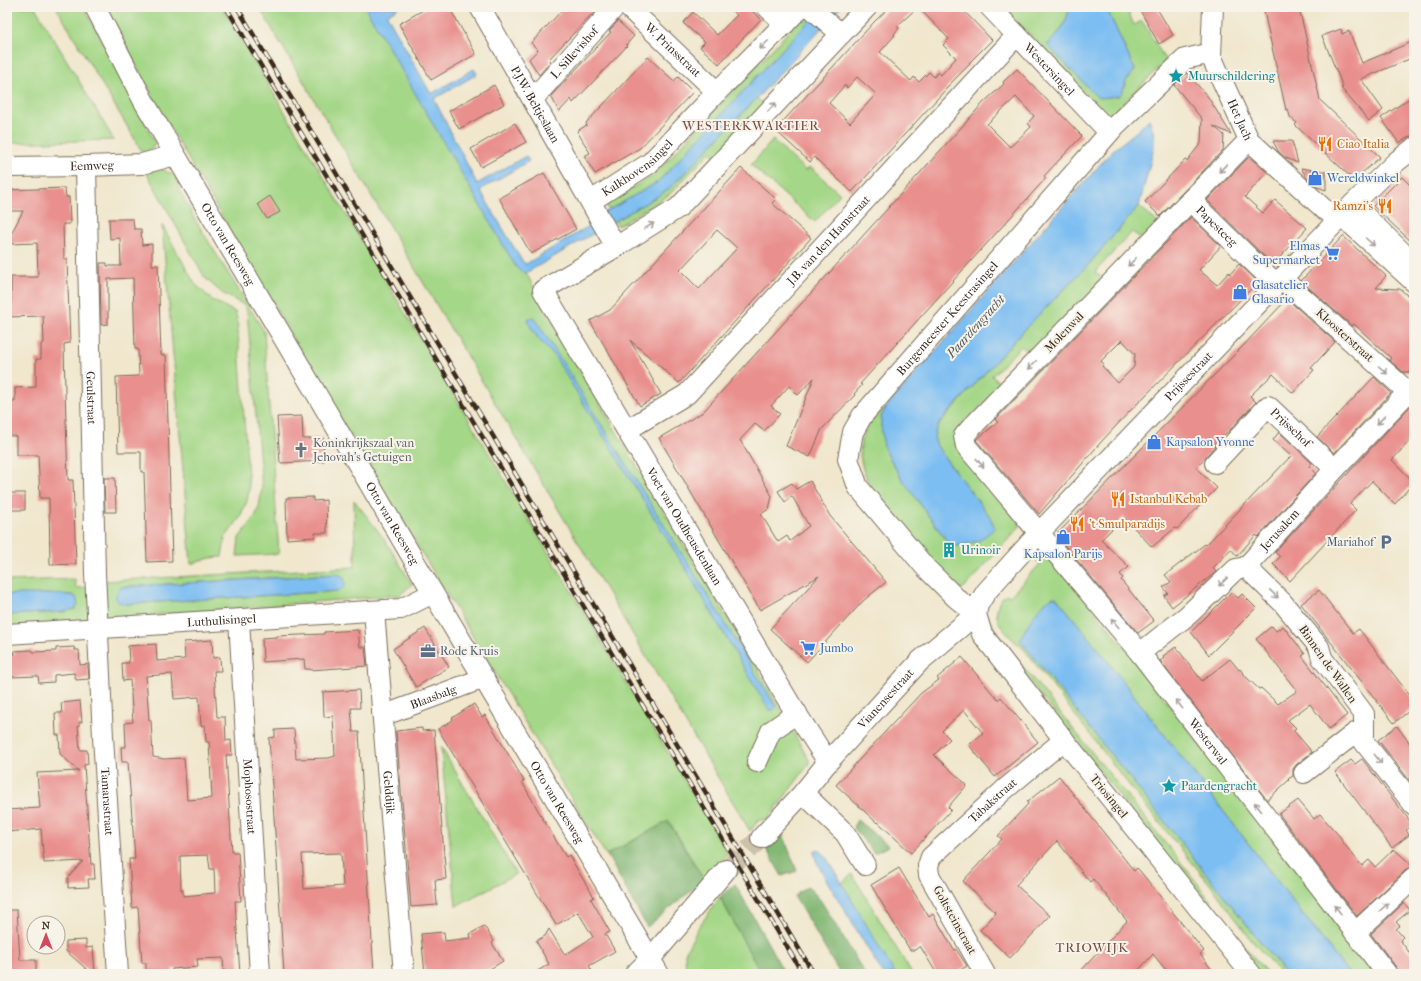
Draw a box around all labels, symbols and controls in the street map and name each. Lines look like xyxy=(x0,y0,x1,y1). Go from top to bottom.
street label: W. Prinsstraat xyxy=(641,19,704,80)
street label: L. Sillevishof xyxy=(547,22,603,82)
street label: Westersingel xyxy=(1020,39,1078,99)
one-way arrow xyxy=(759,40,769,50)
street label: P.J.W. Beltjeslaan xyxy=(508,64,563,145)
place icon: Muurschildering xyxy=(1167,67,1185,85)
place label: Muurschildering xyxy=(1188,69,1276,83)
street label: Het Jach xyxy=(1224,97,1255,143)
one-way arrow xyxy=(768,102,777,112)
district label: WESTERKWARTIER xyxy=(681,118,820,133)
restaurant icon: Ciao Italia xyxy=(1316,135,1334,153)
street label: Kalkhovensingel xyxy=(599,136,676,199)
place label: Ciao Italia xyxy=(1337,137,1390,151)
street label: Eemweg xyxy=(70,158,115,173)
one-way arrow xyxy=(1218,163,1227,173)
shop icon: Wereldwinkel xyxy=(1306,169,1324,187)
place label: Wereldwinkel xyxy=(1326,171,1400,185)
street label: J.B. van den Hamstraat xyxy=(783,192,874,288)
restaurant icon: Ramzi's xyxy=(1376,197,1394,215)
place label: Ramzi's xyxy=(1333,199,1374,213)
street label: Otto van Reesweg xyxy=(198,200,258,289)
street label: Papesteeg xyxy=(1193,203,1241,250)
one-way arrow xyxy=(643,222,654,230)
one-way arrow xyxy=(1365,237,1375,246)
place label: Elmas Supermarket xyxy=(1253,239,1321,267)
supermarket icon: Elmas Supermarket xyxy=(1323,244,1341,262)
one-way arrow xyxy=(1127,257,1137,267)
street label: Burgemeester Keestrasingel xyxy=(894,258,1001,378)
place label: Glasatelier Glasario xyxy=(1252,278,1308,306)
shop icon: Glasatelier Glasario xyxy=(1231,283,1249,301)
water label: Paardengracht xyxy=(943,291,1008,362)
street label: Kloosterstraat xyxy=(1313,305,1377,365)
street label: Molenwal xyxy=(1041,309,1087,355)
street label: Prijssestraat xyxy=(1162,348,1216,404)
one-way arrow xyxy=(1027,360,1037,370)
one-way arrow xyxy=(1378,365,1389,374)
street label: Geulstraat xyxy=(84,371,99,426)
street label: Prijssehof xyxy=(1268,405,1316,452)
one-way arrow xyxy=(1376,415,1386,425)
shop icon: Kapsalon Yvonne xyxy=(1145,433,1163,451)
place label: Kapsalon Yvonne xyxy=(1166,435,1255,449)
place label: Koninkrijkszaal van Jehovah's Getuigen xyxy=(312,436,414,464)
church icon: Koninkrijkszaal van Jehovah's Getuigen xyxy=(292,441,310,459)
one-way arrow xyxy=(975,457,984,468)
street label: Voet van Oudheusdenlaan xyxy=(643,464,725,588)
street label: Otto van Reesweg xyxy=(363,479,422,568)
restaurant icon: Istanbul Kebab xyxy=(1109,490,1127,508)
place label: Istanbul Kebab xyxy=(1130,492,1207,506)
street label: Jerusalem xyxy=(1257,506,1302,554)
restaurant icon: 't Smulparadijs xyxy=(1068,515,1086,533)
place label: 't Smulparadijs xyxy=(1089,517,1165,531)
shop icon: Kapsalon Parijs xyxy=(1054,528,1072,546)
parking icon: Mariahof xyxy=(1377,533,1395,551)
place label: Mariahof xyxy=(1327,535,1377,549)
building icon: Urinoir xyxy=(940,541,958,559)
place label: Urinoir xyxy=(961,543,1001,557)
place label: Kapsalon Parijs xyxy=(1024,547,1103,561)
one-way arrow xyxy=(1218,577,1228,586)
one-way arrow xyxy=(1269,589,1279,599)
street label: Luthulisingel xyxy=(187,611,257,630)
one-way arrow xyxy=(1110,618,1119,629)
street label: Binnen de Wallen xyxy=(1296,622,1360,706)
supermarket icon: Jumbo xyxy=(799,639,817,657)
place label: Jumbo xyxy=(819,641,853,655)
office icon: Rode Kruis xyxy=(419,642,437,660)
place label: Rode Kruis xyxy=(440,644,499,658)
street label: Vianensestraat xyxy=(854,665,917,732)
street label: Blaasbalg xyxy=(408,682,459,712)
one-way arrow xyxy=(1174,699,1183,710)
street label: Westerwal xyxy=(1185,715,1231,768)
one-way arrow xyxy=(1373,753,1382,764)
street label: Mophosostraat xyxy=(240,758,259,836)
street label: Otto van Reesweg xyxy=(527,758,587,847)
street label: Tamarastraat xyxy=(98,767,116,837)
street label: Gelddijk xyxy=(380,770,398,815)
street label: Triosingel xyxy=(1087,771,1131,821)
street label: Tabakstraat xyxy=(966,775,1020,826)
place icon: Paardengracht xyxy=(1160,777,1178,795)
place label: Paardengracht xyxy=(1181,779,1258,793)
one-way arrow xyxy=(1254,802,1262,813)
street label: Goltsteinstraat xyxy=(930,883,980,957)
one-way arrow xyxy=(1379,902,1389,911)
one-way arrow xyxy=(1333,905,1342,916)
north arrow xyxy=(26,915,66,955)
text: N xyxy=(42,919,51,932)
district label: TRIOWIJK xyxy=(1055,940,1129,955)

